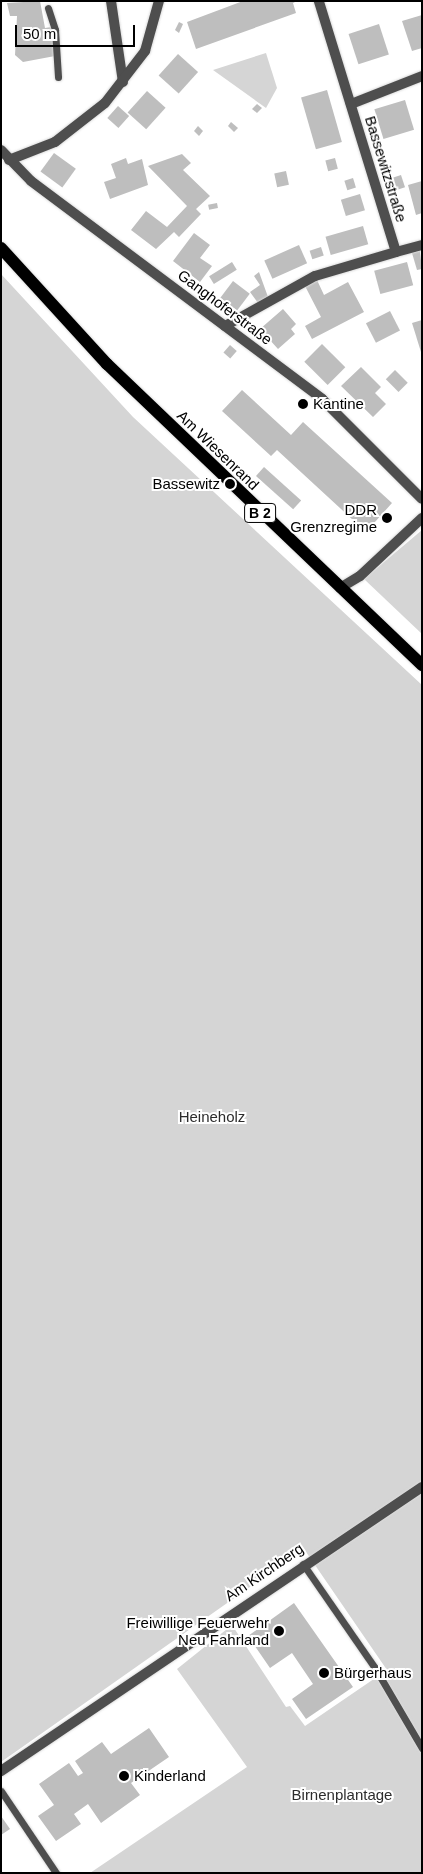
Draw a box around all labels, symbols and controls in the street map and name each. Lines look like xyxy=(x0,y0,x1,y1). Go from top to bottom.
scale bar xyxy=(18,15,138,47)
text: 50 m xyxy=(23,25,56,42)
street label: Bassewitzstraße xyxy=(361,114,411,224)
street label: Ganghoferstraße xyxy=(174,266,276,348)
place label: Kantine xyxy=(313,395,364,413)
marker: Kantine xyxy=(297,398,309,410)
street label: Am Wiesenrand xyxy=(173,406,263,494)
place label: Bassewitz xyxy=(152,475,220,493)
marker: Bassewitz xyxy=(224,478,236,490)
place label: DDR Grenzregime xyxy=(290,500,377,535)
road number: B 2 xyxy=(244,502,276,524)
marker: DDR Grenzregime xyxy=(381,512,393,524)
park label: Heineholz xyxy=(179,1108,245,1126)
street label: Am Kirchberg xyxy=(221,1539,307,1605)
place label: Freiwillige Feuerwehr Neu Fahrland xyxy=(126,1613,269,1648)
marker: Freiwillige Feuerwehr Neu Fahrland xyxy=(273,1625,285,1637)
place label: Bürgerhaus xyxy=(334,1664,412,1682)
marker: Bürgerhaus xyxy=(318,1667,330,1679)
place label: Kinderland xyxy=(134,1767,206,1785)
marker: Kinderland xyxy=(118,1770,130,1782)
park label: Birnenplantage xyxy=(292,1786,392,1804)

